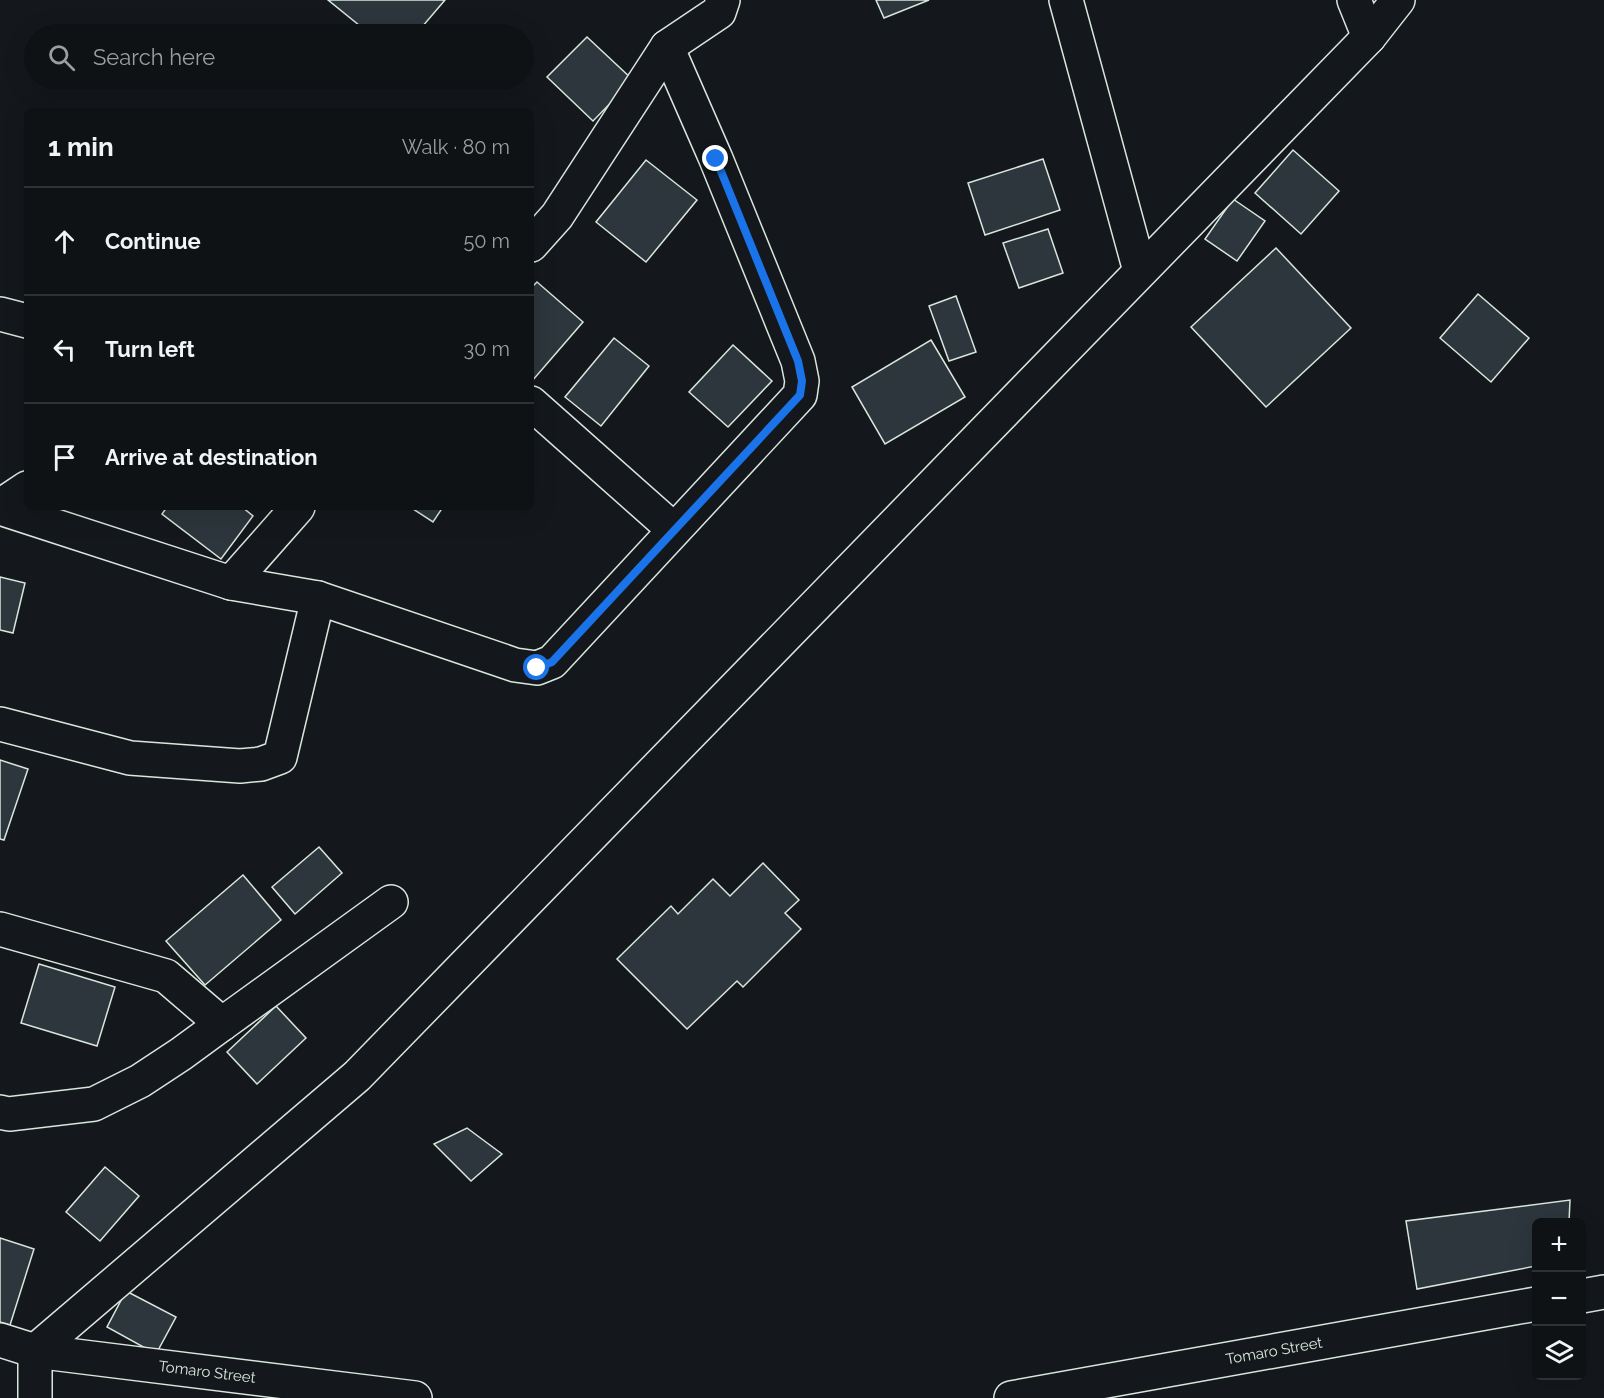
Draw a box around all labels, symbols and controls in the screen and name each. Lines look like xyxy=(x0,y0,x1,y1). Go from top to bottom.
search box xyxy=(24,24,534,90)
icon: search xyxy=(45,41,78,74)
text: Search here xyxy=(93,44,215,70)
text: 1 min xyxy=(48,132,114,162)
text: Walk · 80 m xyxy=(402,135,510,159)
route end xyxy=(702,145,728,171)
icon: ahead xyxy=(48,225,81,258)
text: Continue xyxy=(105,228,201,254)
text: 50 m xyxy=(463,229,510,253)
icon: left xyxy=(48,333,81,366)
text: Turn left xyxy=(105,336,195,362)
text: 30 m xyxy=(464,337,510,361)
icon: arrive xyxy=(48,441,81,474)
text: Arrive at destination xyxy=(105,444,318,470)
route start xyxy=(523,654,549,680)
map controls xyxy=(1532,1218,1586,1380)
button: + xyxy=(1532,1218,1586,1272)
button: − xyxy=(1532,1272,1586,1326)
button: layers xyxy=(1532,1326,1586,1380)
street label: Tomaro Street xyxy=(1224,1334,1324,1368)
street label: Tomaro Street xyxy=(157,1357,257,1387)

